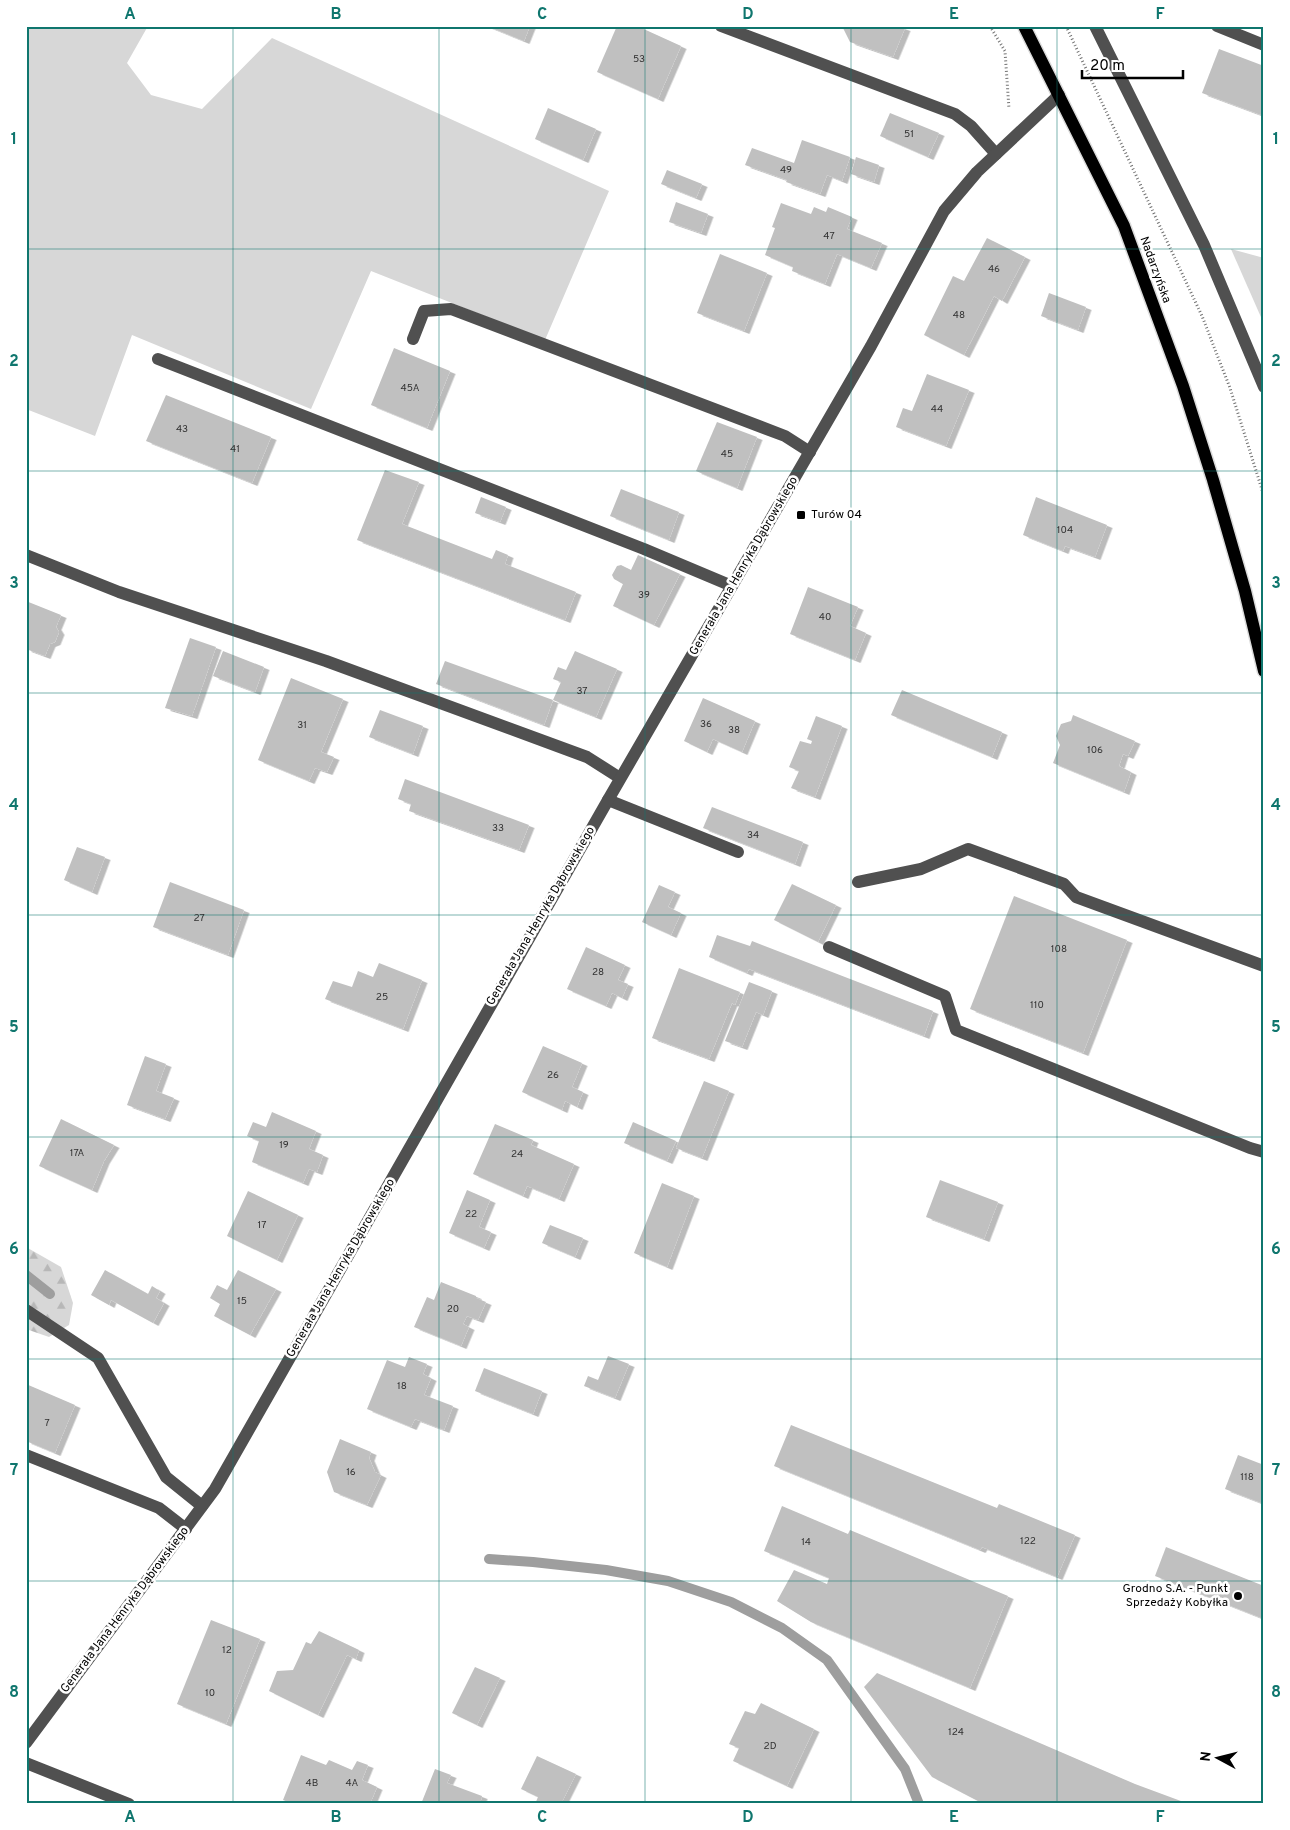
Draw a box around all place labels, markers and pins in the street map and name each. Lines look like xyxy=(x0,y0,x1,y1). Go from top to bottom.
place label: Turów 04 xyxy=(811,507,862,523)
marker: Turów 04 xyxy=(795,509,807,521)
place label: Grodno S.A. - Punkt Sprzedaży Kobyłka xyxy=(1123,1581,1228,1611)
marker: Grodno S.A. - Punkt Sprzedaży Kobyłka xyxy=(1232,1590,1244,1602)

